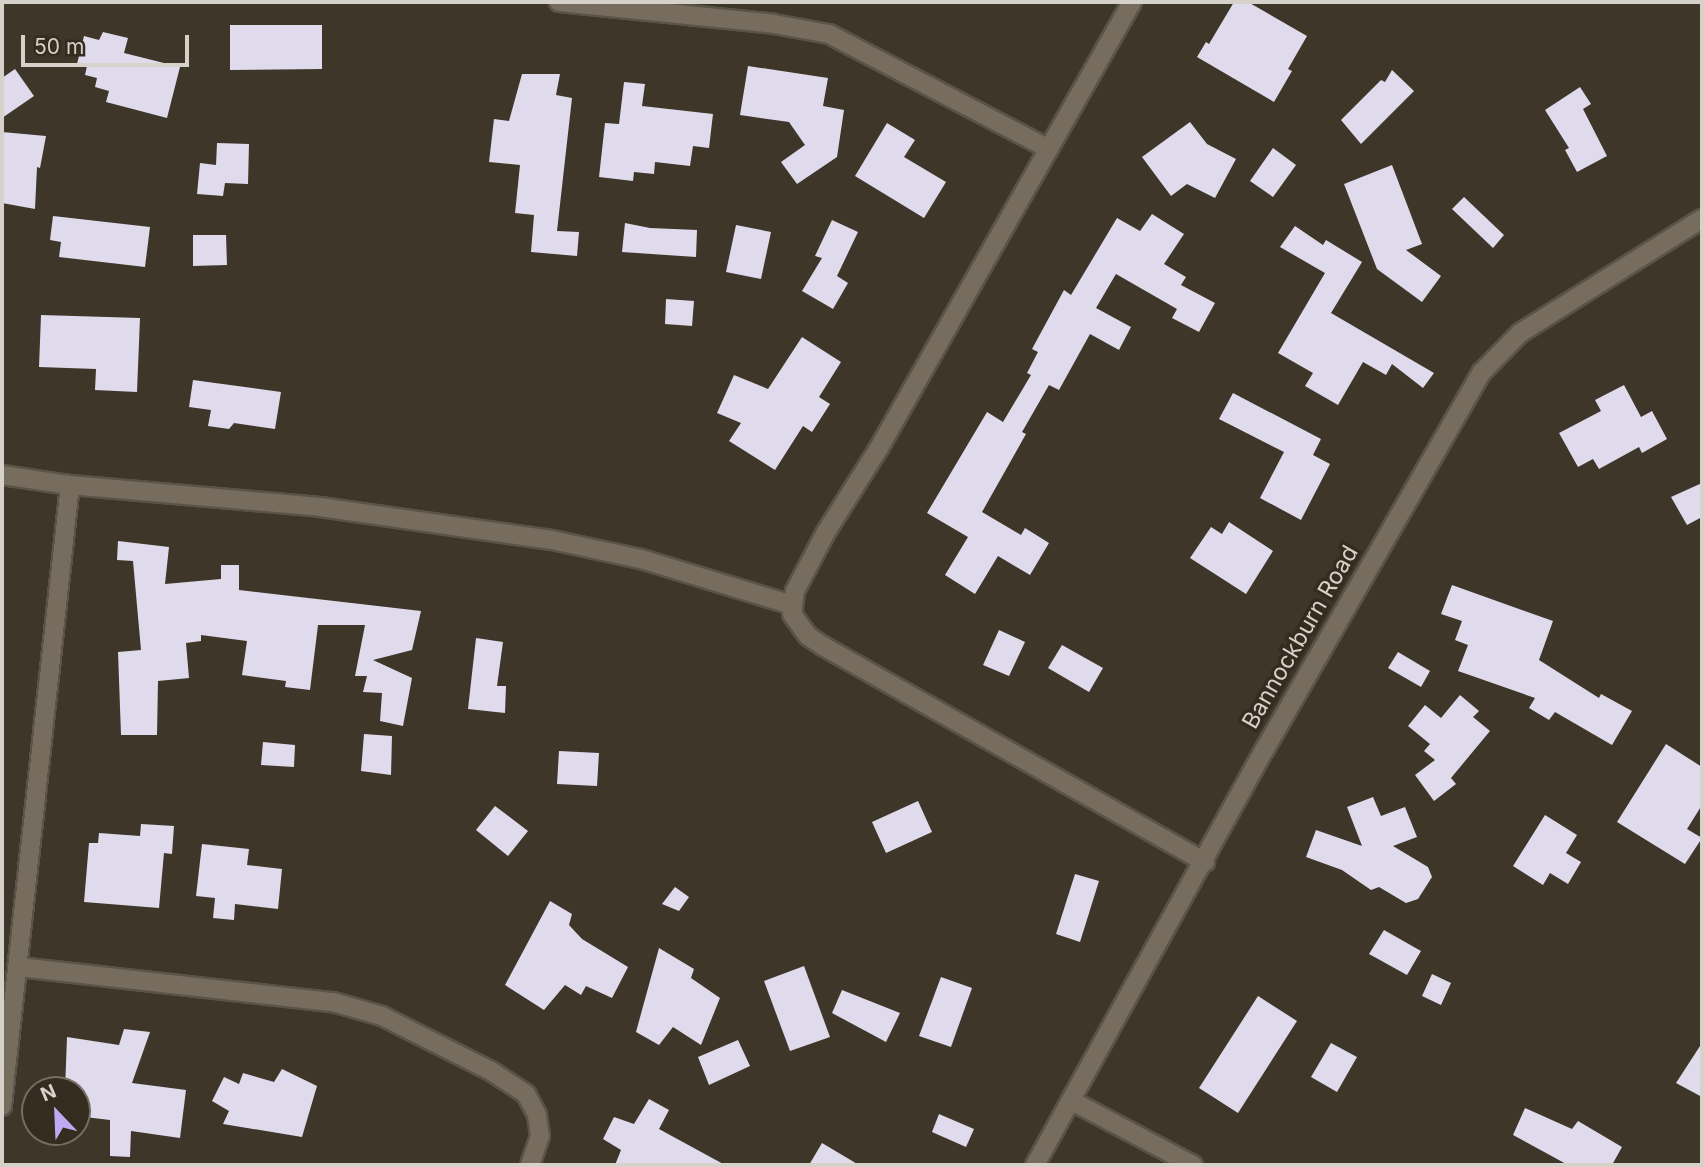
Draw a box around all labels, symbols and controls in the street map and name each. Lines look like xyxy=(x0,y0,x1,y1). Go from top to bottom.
scale bar xyxy=(24,21,192,65)
text: 50 m xyxy=(34,34,84,59)
street label: Bannockburn Road xyxy=(1236,540,1364,734)
north arrow xyxy=(21,1076,91,1146)
text: N xyxy=(37,1080,60,1106)

